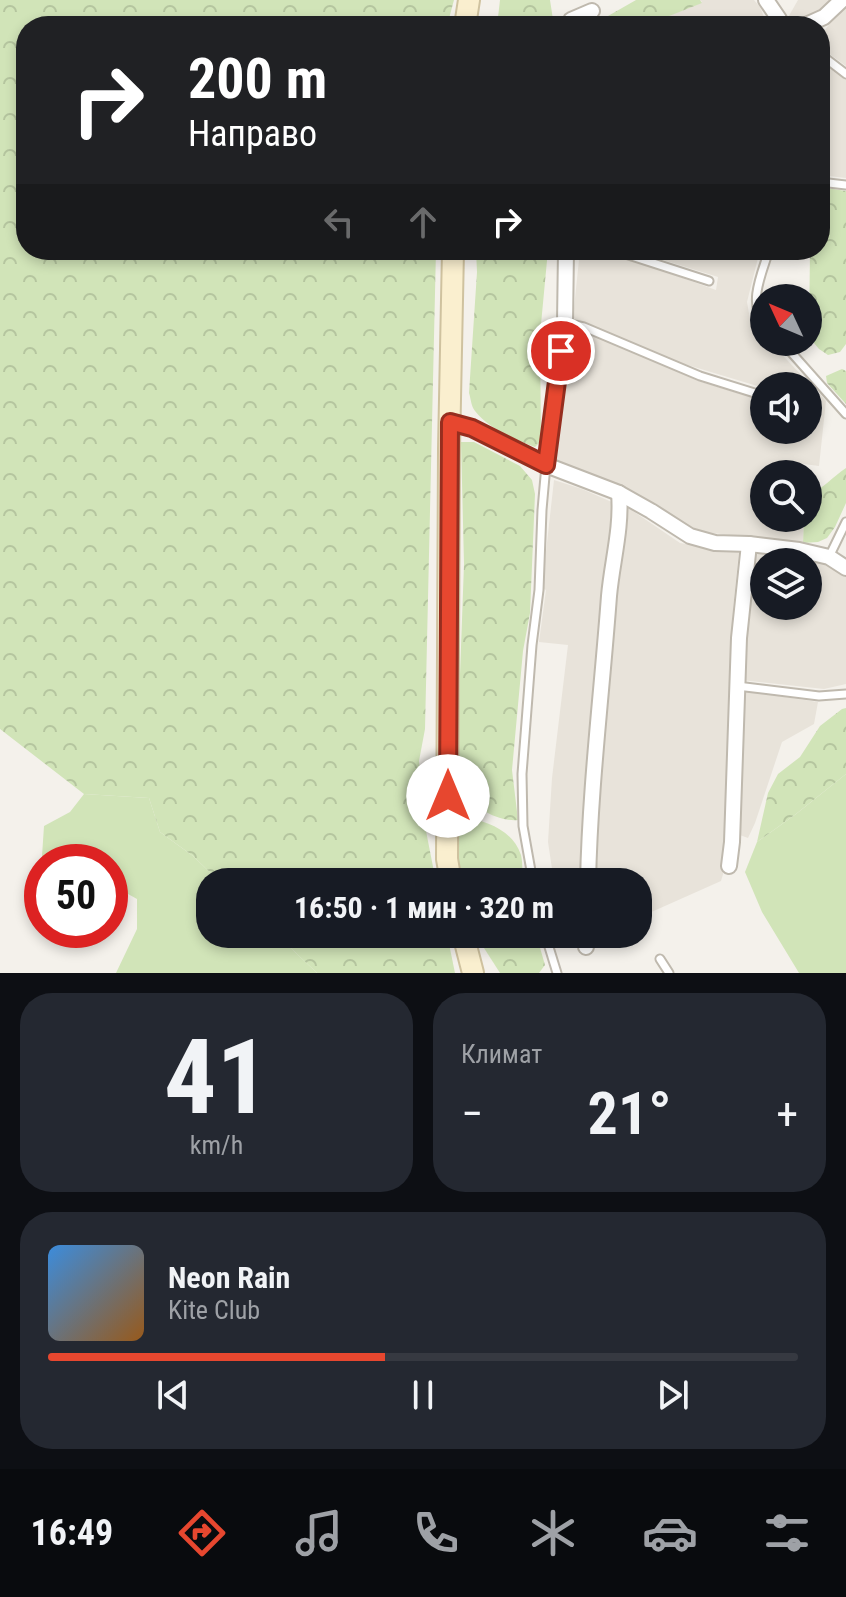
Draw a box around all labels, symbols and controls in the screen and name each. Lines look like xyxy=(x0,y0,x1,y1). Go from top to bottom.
text: 200 m xyxy=(188,46,327,112)
icon: right xyxy=(56,48,160,152)
text: Направо xyxy=(188,113,317,155)
icon: left xyxy=(317,200,361,244)
icon: ahead xyxy=(401,200,445,244)
icon: right xyxy=(485,200,529,244)
north arrow xyxy=(750,284,822,356)
map controls xyxy=(750,284,822,620)
pin xyxy=(527,317,595,385)
icon: arrive xyxy=(539,329,583,373)
button: sound xyxy=(750,372,822,444)
button: search xyxy=(750,460,822,532)
button: layers xyxy=(750,548,822,620)
position arrow xyxy=(406,754,490,838)
speed limit sign: 50 xyxy=(24,844,128,948)
text: 16:50 · 1 мин · 320 m xyxy=(294,890,554,925)
text: 41 xyxy=(164,1017,269,1138)
text: Климат xyxy=(461,1039,542,1069)
text: 21° xyxy=(588,1078,672,1149)
text: − xyxy=(461,1088,483,1140)
text: + xyxy=(776,1088,798,1140)
text: km/h xyxy=(190,1130,243,1160)
text: Neon Rain xyxy=(168,1260,290,1295)
text: Kite Club xyxy=(168,1295,260,1325)
icon: previous xyxy=(151,1373,195,1417)
icon: pause xyxy=(401,1373,445,1417)
icon: next xyxy=(651,1373,695,1417)
icon: directions xyxy=(174,1505,230,1561)
icon: music xyxy=(291,1505,347,1561)
icon: phone xyxy=(408,1505,464,1561)
icon: climate xyxy=(525,1505,581,1561)
icon: car xyxy=(642,1505,698,1561)
icon: filters xyxy=(759,1505,815,1561)
text: 16:49 xyxy=(31,1512,113,1554)

